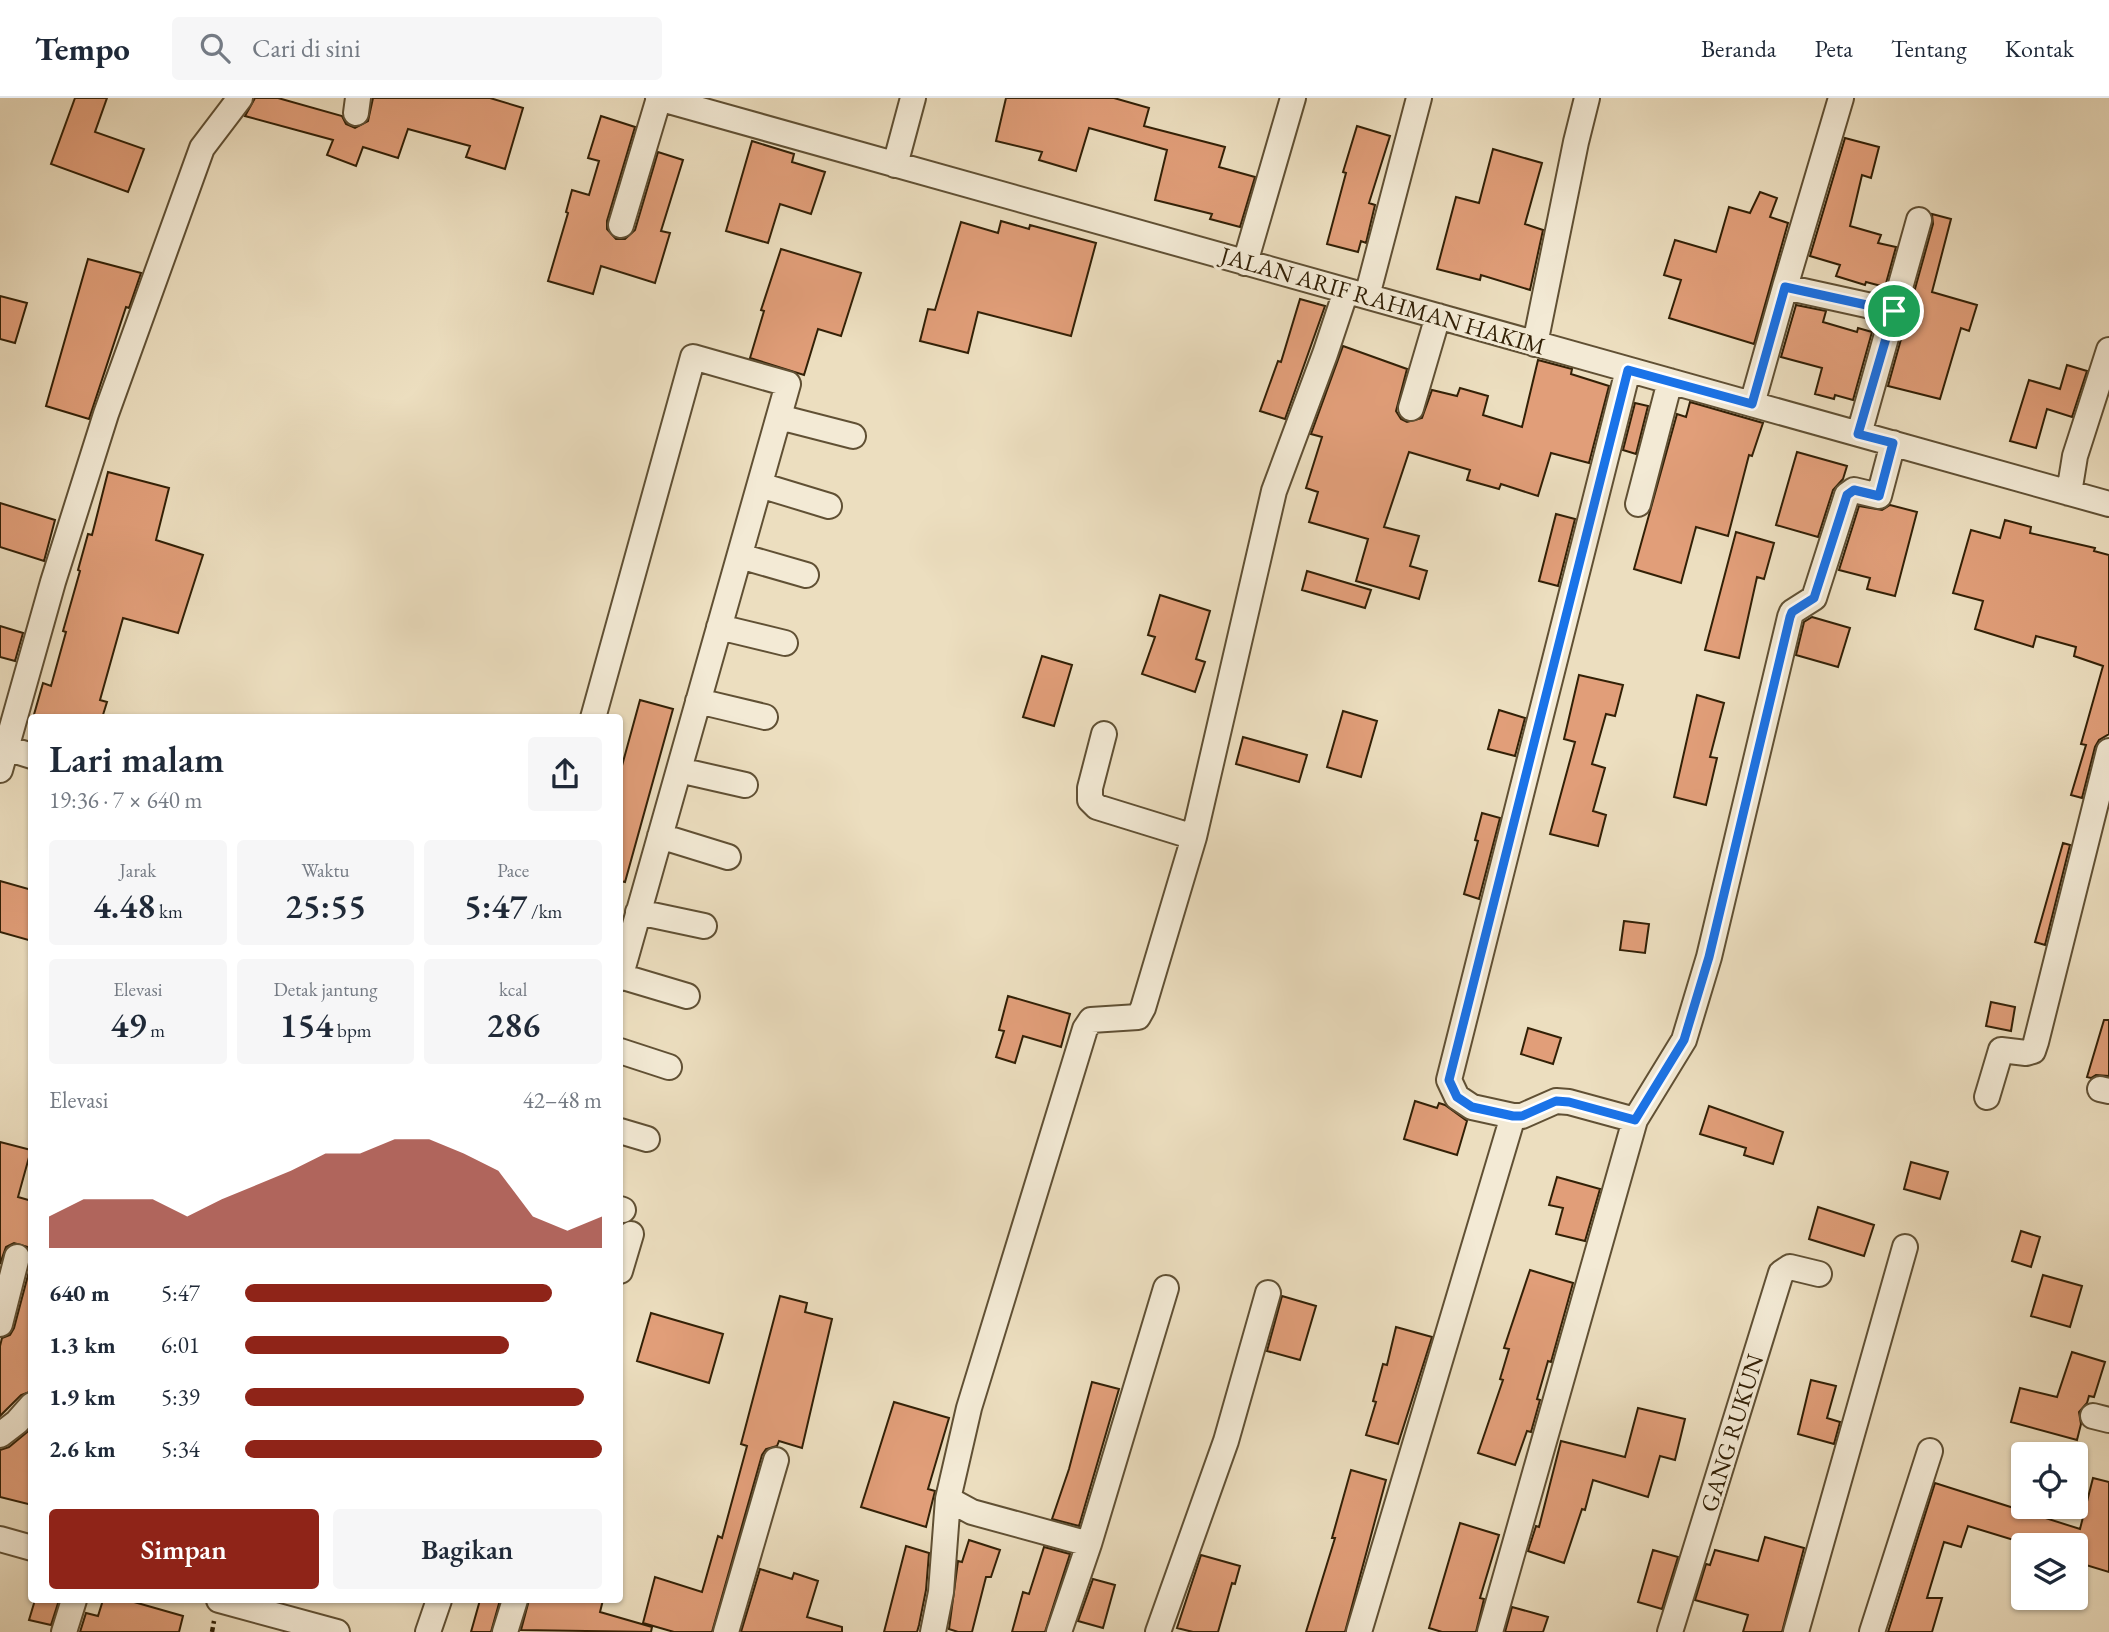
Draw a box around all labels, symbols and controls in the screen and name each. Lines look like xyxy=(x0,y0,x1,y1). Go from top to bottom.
search box xyxy=(172,17,662,80)
text: Tempo xyxy=(35,27,130,70)
icon: search xyxy=(196,29,234,67)
text: Cari di sini xyxy=(252,31,361,65)
text: Beranda xyxy=(1701,33,1776,64)
text: Peta xyxy=(1814,33,1853,64)
text: Tentang xyxy=(1891,33,1967,64)
text: Kontak xyxy=(2005,33,2074,64)
street label: JALAN ARIF RAHMAN HAKIM xyxy=(1215,239,1549,362)
pin xyxy=(1864,281,1924,341)
icon: arrive xyxy=(1875,292,1913,330)
text: Lari malam xyxy=(49,734,224,783)
button: share xyxy=(528,737,602,811)
text: 19:36 · 7 × 640 m xyxy=(49,785,202,815)
text: Jarak xyxy=(119,858,156,883)
text: Waktu xyxy=(302,858,349,883)
text: Pace xyxy=(497,858,529,883)
text: 4.48 xyxy=(93,883,155,928)
text: 25:55 xyxy=(285,883,366,928)
text: 5:47 xyxy=(464,883,527,928)
text: km xyxy=(155,899,183,924)
text: /km xyxy=(527,899,562,924)
text: Elevasi xyxy=(113,977,162,1002)
text: Detak jantung xyxy=(273,977,378,1002)
text: kcal xyxy=(499,977,527,1002)
text: 49 xyxy=(111,1002,146,1047)
text: 154 xyxy=(279,1002,333,1047)
text: 286 xyxy=(486,1002,540,1047)
text: m xyxy=(146,1018,165,1043)
text: bpm xyxy=(333,1018,372,1043)
text: Elevasi xyxy=(49,1085,108,1115)
text: 42–48 m xyxy=(523,1085,602,1115)
text: 640 m xyxy=(49,1278,110,1308)
text: 5:47 xyxy=(161,1278,200,1308)
text: 1.3 km xyxy=(49,1330,116,1360)
text: 6:01 xyxy=(161,1330,200,1360)
street label: GANG RUKUN xyxy=(1693,1350,1770,1515)
text: 1.9 km xyxy=(49,1382,116,1412)
text: 5:39 xyxy=(161,1382,200,1412)
text: 2.6 km xyxy=(49,1434,116,1464)
text: 5:34 xyxy=(161,1434,200,1464)
map controls xyxy=(2011,1442,2088,1610)
button: locate xyxy=(2011,1442,2088,1519)
button: Simpan xyxy=(49,1509,319,1589)
button: Bagikan xyxy=(333,1509,602,1589)
button: layers xyxy=(2011,1533,2088,1610)

